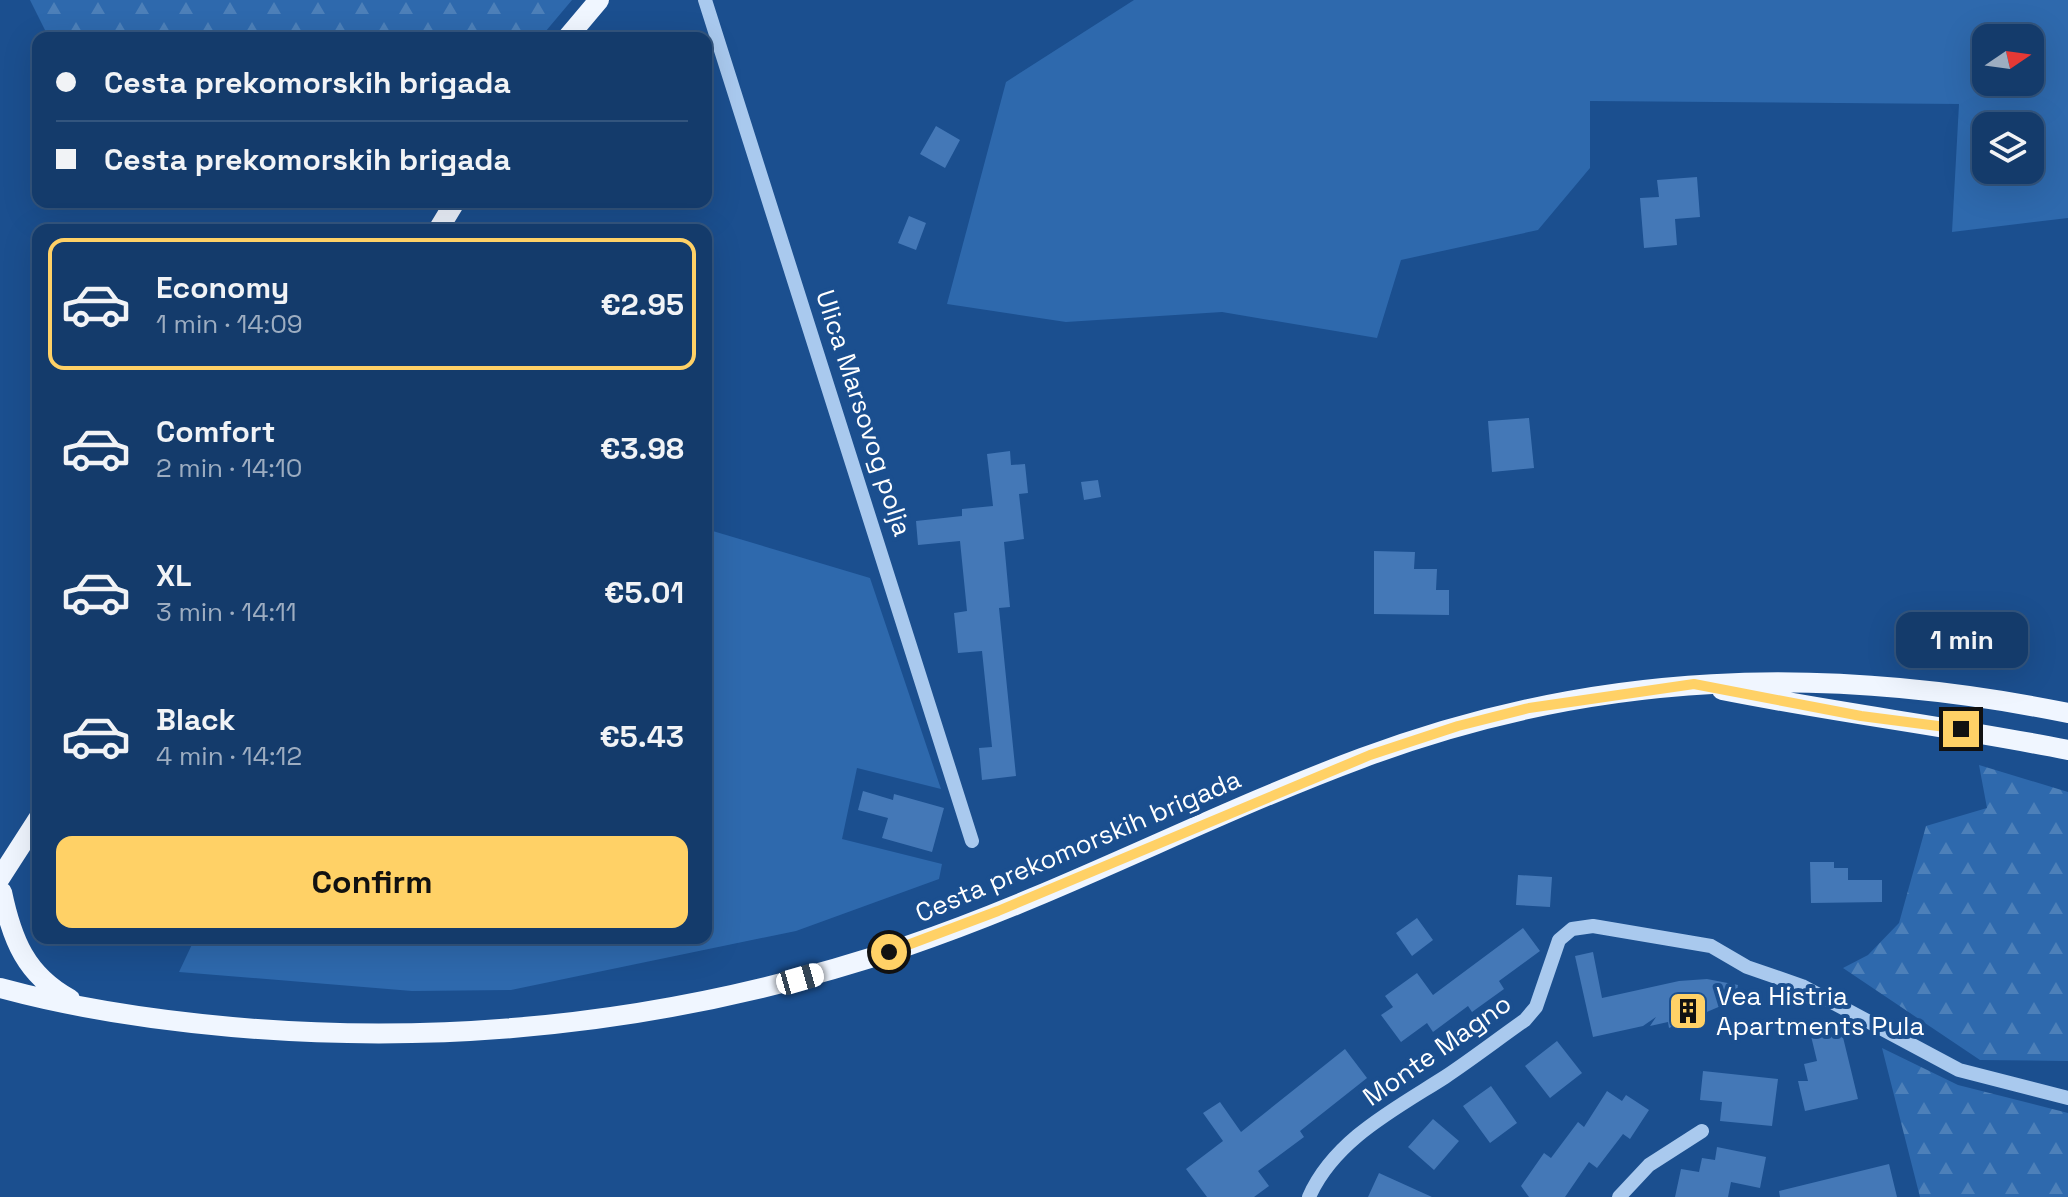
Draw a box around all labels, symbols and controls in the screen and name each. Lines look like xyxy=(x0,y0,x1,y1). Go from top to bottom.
north arrow xyxy=(1972,24,2044,96)
map controls xyxy=(1972,24,2044,184)
text: Cesta prekomorskih brigada xyxy=(104,63,511,102)
button: layers xyxy=(1972,112,2044,184)
text: Cesta prekomorskih brigada xyxy=(104,140,511,179)
icon: car xyxy=(60,268,132,340)
text: Economy xyxy=(156,268,289,307)
text: €2.95 xyxy=(600,285,684,324)
street label: Ulica Marsovog polja xyxy=(808,286,920,540)
text: 1 min · 14:09 xyxy=(156,307,303,341)
icon: car xyxy=(60,412,132,484)
text: Comfort xyxy=(156,412,275,451)
text: €3.98 xyxy=(600,429,684,468)
text: 2 min · 14:10 xyxy=(156,451,302,485)
icon: car xyxy=(60,556,132,628)
text: XL xyxy=(156,556,192,595)
text: €5.01 xyxy=(604,573,684,612)
text: 3 min · 14:11 xyxy=(156,595,297,629)
callout: 1 min xyxy=(1895,613,2027,669)
text: 1 min xyxy=(1930,623,1994,657)
icon: car xyxy=(60,700,132,772)
text: Black xyxy=(156,700,235,739)
route end xyxy=(1943,711,1979,747)
text: €5.43 xyxy=(599,717,684,756)
text: 4 min · 14:12 xyxy=(156,739,302,773)
street label: Cesta prekomorskih brigada xyxy=(910,762,1246,930)
button: Confirm xyxy=(56,836,688,928)
route start xyxy=(871,934,907,970)
car xyxy=(774,961,826,997)
place label: Vea Histria Apartments Pula xyxy=(1716,979,1924,1043)
street label: Monte Magno xyxy=(1356,986,1518,1114)
building icon: Vea Histria Apartments Pula xyxy=(1667,990,1709,1032)

